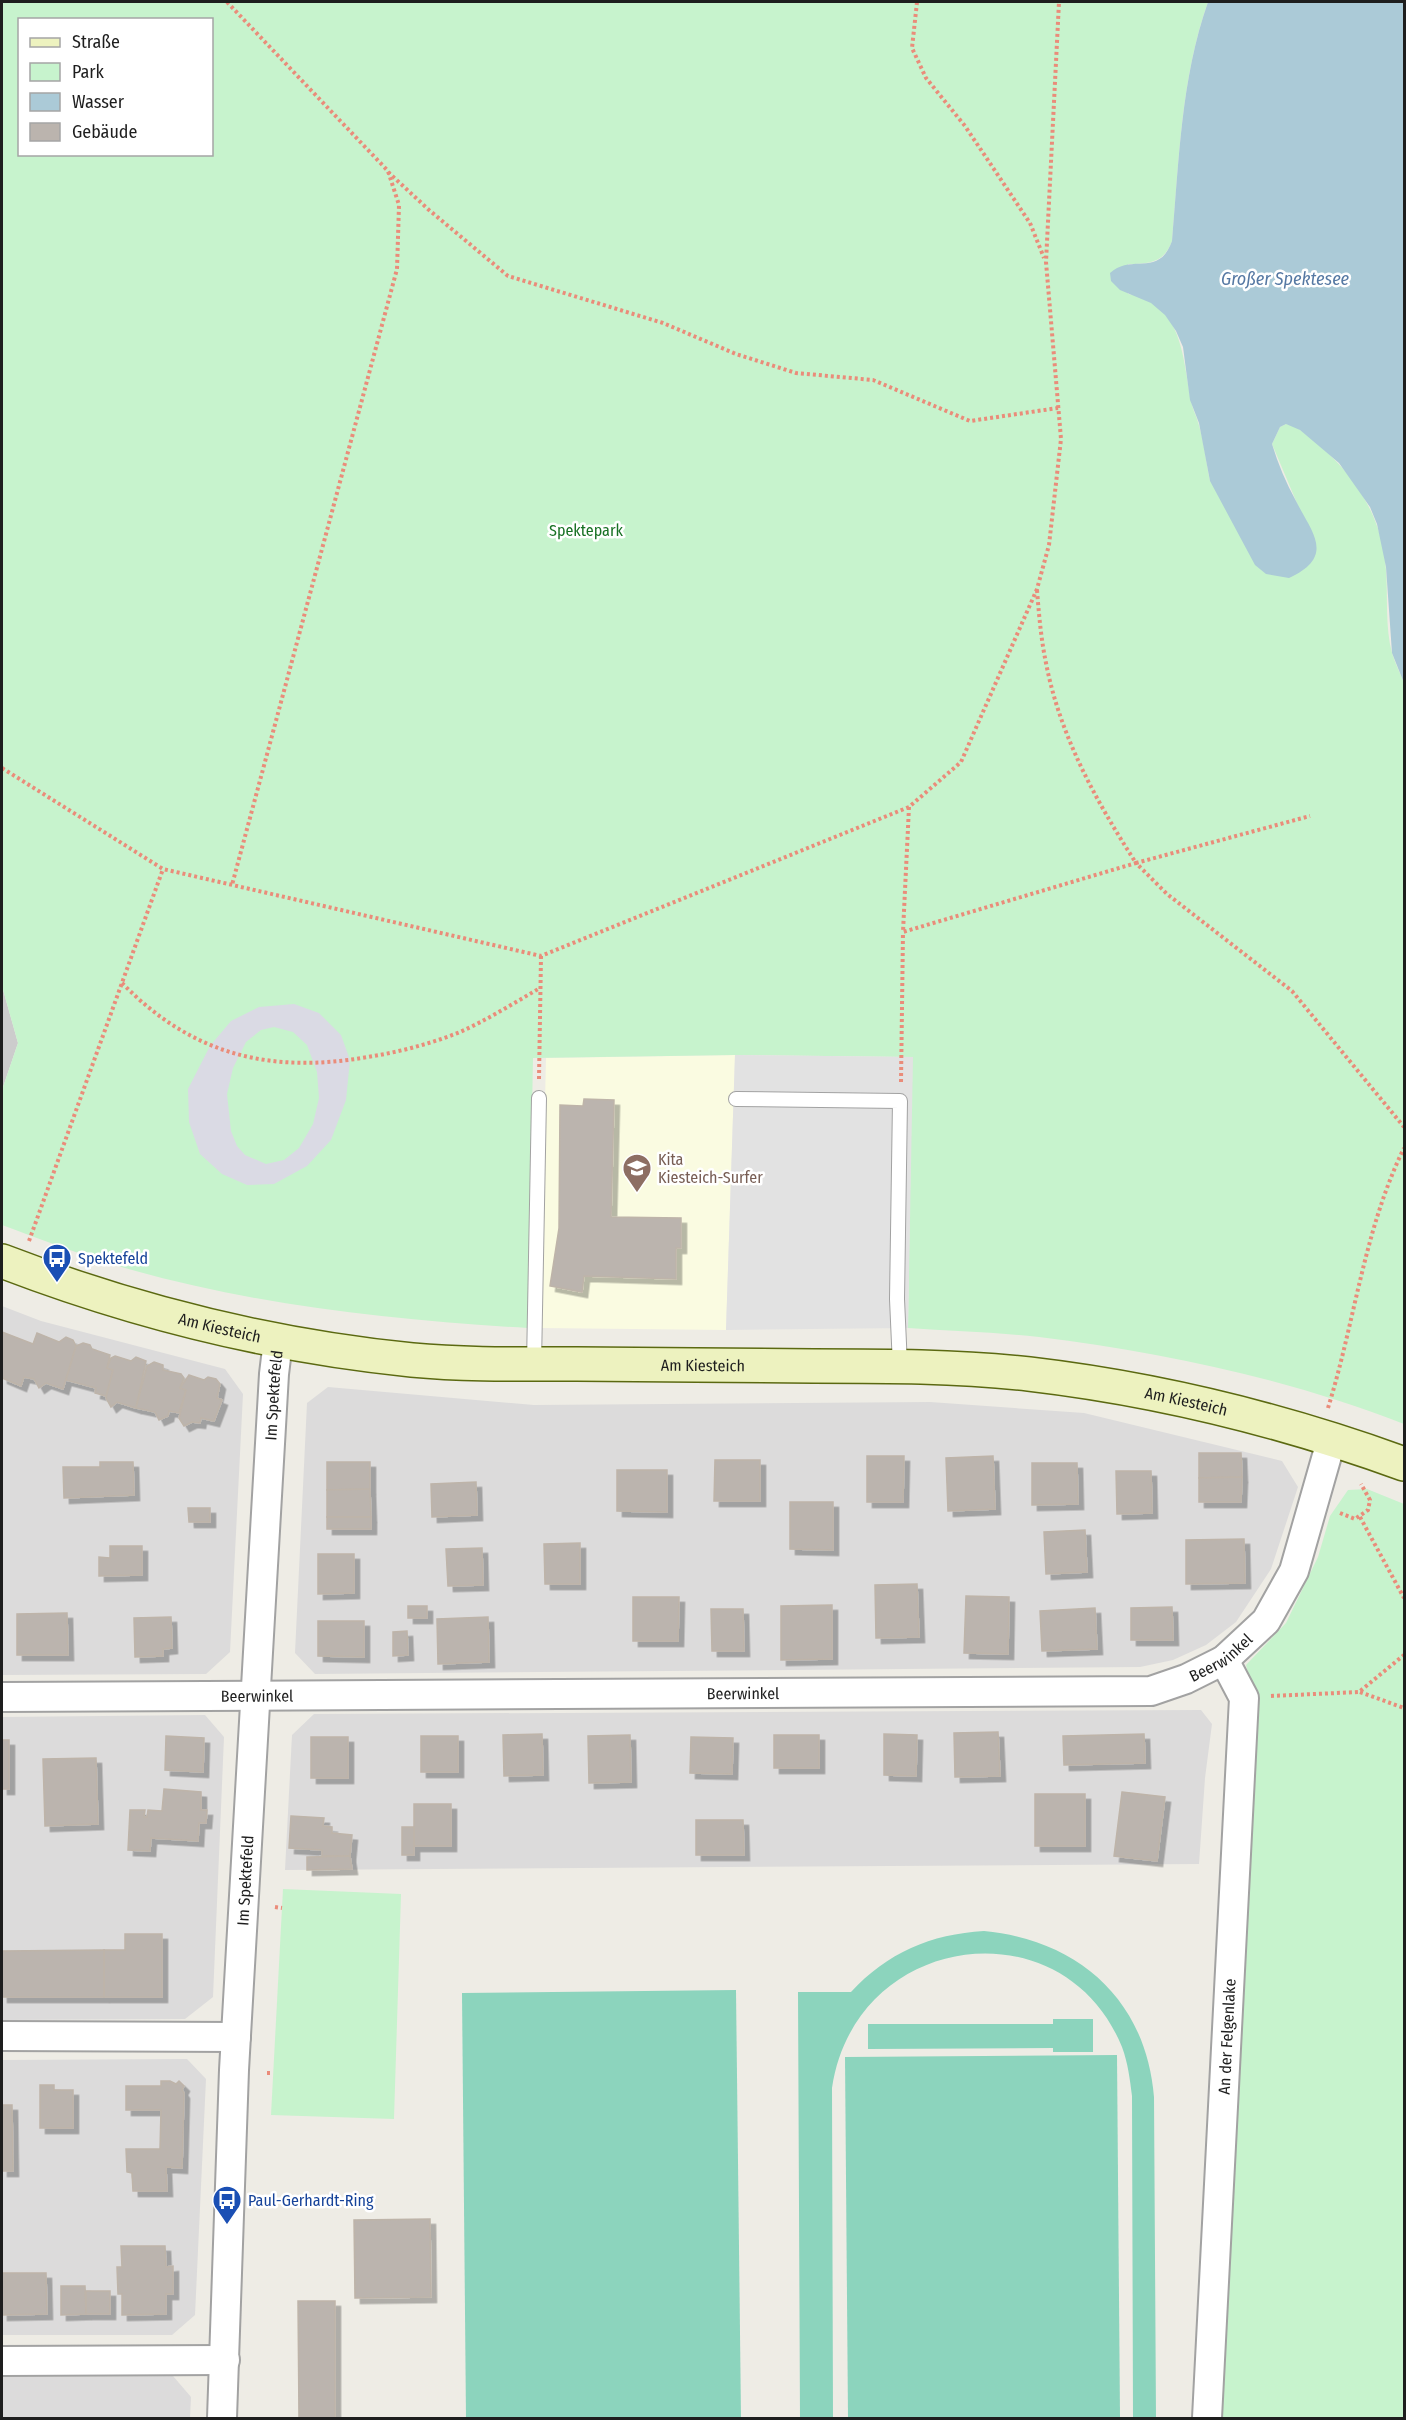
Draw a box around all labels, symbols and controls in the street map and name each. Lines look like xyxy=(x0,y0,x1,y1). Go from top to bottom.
legend xyxy=(18,18,213,156)
text: Straße xyxy=(72,31,120,53)
text: Park xyxy=(72,61,105,83)
text: Wasser xyxy=(72,91,125,113)
text: Gebäude xyxy=(72,121,138,143)
water label: Großer Spektesee xyxy=(1221,268,1350,290)
park label: Spektepark xyxy=(549,521,624,540)
place label: Kita Kiesteich-Surfer xyxy=(658,1150,763,1187)
school or university icon: Kita Kiesteich-Surfer xyxy=(621,1152,653,1194)
bus stop icon: Spektefeld xyxy=(41,1242,73,1284)
place label: Spektefeld xyxy=(78,1249,148,1268)
street label: Am Kiesteich xyxy=(177,1309,263,1347)
street label: Im Spektefeld xyxy=(261,1349,287,1441)
street label: Am Kiesteich xyxy=(661,1356,745,1375)
street label: Am Kiesteich xyxy=(1143,1383,1229,1420)
street label: Beerwinkel xyxy=(1186,1630,1256,1686)
street label: Beerwinkel xyxy=(707,1684,779,1703)
street label: Beerwinkel xyxy=(221,1686,293,1706)
street label: Im Spektefeld xyxy=(233,1835,257,1926)
street label: An der Felgenlake xyxy=(1215,1978,1240,2095)
bus stop icon: Paul-Gerhardt-Ring xyxy=(211,2184,243,2226)
place label: Paul-Gerhardt-Ring xyxy=(248,2191,374,2210)

